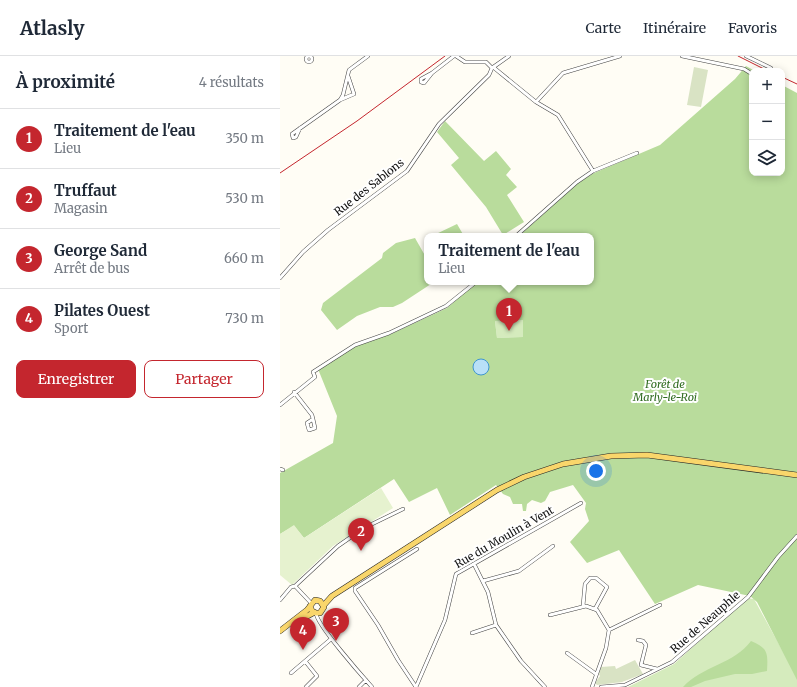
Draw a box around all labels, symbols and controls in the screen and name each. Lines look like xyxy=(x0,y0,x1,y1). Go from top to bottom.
text: Atlasly xyxy=(20,16,84,40)
text: Carte xyxy=(586,19,621,37)
text: Itinéraire xyxy=(643,19,706,37)
text: Favoris xyxy=(728,19,777,37)
map controls xyxy=(749,68,785,176)
button: + xyxy=(749,68,785,104)
text: À proximité xyxy=(16,71,115,93)
text: 4 résultats xyxy=(199,74,264,91)
button: − xyxy=(749,104,785,140)
text: Traitement de l'eau xyxy=(54,121,196,140)
text: 1 xyxy=(26,130,32,147)
text: 350 m xyxy=(226,130,264,147)
text: Lieu xyxy=(54,140,81,157)
button: layers xyxy=(749,140,785,176)
street label: Rue des Sablons xyxy=(331,155,407,219)
text: Truffaut xyxy=(54,181,117,200)
text: 2 xyxy=(25,190,33,207)
text: 530 m xyxy=(225,190,264,207)
text: Magasin xyxy=(54,200,108,217)
popup xyxy=(424,233,594,285)
text: George Sand xyxy=(54,241,147,260)
text: Traitement de l'eau xyxy=(438,241,580,260)
text: 3 xyxy=(25,250,33,267)
text: 660 m xyxy=(224,250,264,267)
text: Arrêt de bus xyxy=(54,260,130,277)
text: Lieu xyxy=(438,260,465,277)
pin: 1 xyxy=(496,298,522,331)
text: Pilates Ouest xyxy=(54,301,150,320)
text: 4 xyxy=(25,310,33,327)
text: 730 m xyxy=(225,310,264,327)
text: Sport xyxy=(54,320,88,337)
button: Enregistrer xyxy=(16,360,136,398)
button: Partager xyxy=(144,360,264,398)
park label: Forêt de Marly-le-Roi xyxy=(632,377,697,404)
your location xyxy=(586,461,606,481)
street label: Rue du Moulin à Vent xyxy=(452,503,557,571)
pin: 2 xyxy=(348,518,374,551)
street label: Rue de Neauphle xyxy=(667,588,743,656)
pin: 3 xyxy=(323,608,349,641)
pin: 4 xyxy=(290,617,316,650)

